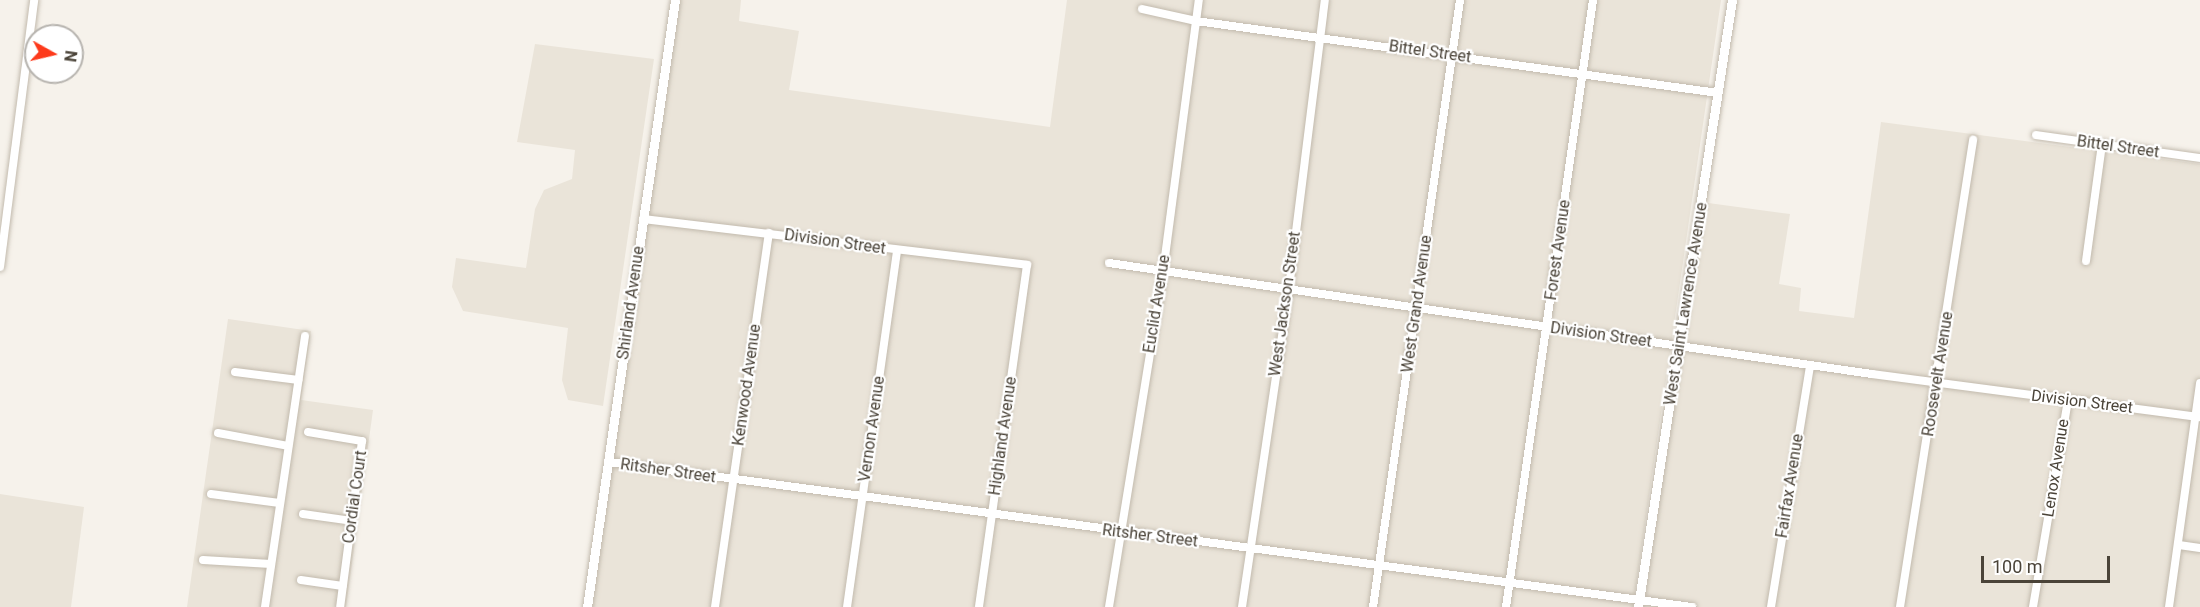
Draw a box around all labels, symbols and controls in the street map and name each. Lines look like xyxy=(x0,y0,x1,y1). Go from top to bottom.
north arrow xyxy=(24,24,84,84)
street label: Bittel Street xyxy=(1388,37,1472,67)
text: N xyxy=(60,49,81,63)
street label: Bittel Street xyxy=(2076,132,2160,162)
street label: Forest Avenue xyxy=(1541,198,1575,302)
street label: West Saint Lawrence Avenue xyxy=(1660,201,1712,407)
street label: Division Street xyxy=(783,225,887,259)
street label: West Jackson Street xyxy=(1265,230,1305,378)
street label: West Grand Avenue xyxy=(1398,234,1436,374)
street label: Shirland Avenue xyxy=(614,245,648,361)
street label: Euclid Avenue xyxy=(1140,253,1174,355)
street label: Roosevelt Avenue xyxy=(1919,310,1957,438)
street label: Division Street xyxy=(1549,318,1653,352)
street label: Kenwood Avenue xyxy=(729,323,765,447)
street label: Vernon Avenue xyxy=(855,375,889,483)
street label: Highland Avenue xyxy=(985,375,1021,497)
street label: Division Street xyxy=(2030,386,2134,418)
street label: Lenox Avenue xyxy=(2039,418,2073,518)
street label: Fairfax Avenue xyxy=(1772,433,1808,539)
street label: Cordial Court xyxy=(339,449,371,545)
street label: Ritsher Street xyxy=(619,455,717,487)
street label: Ritsher Street xyxy=(1101,521,1199,551)
scale bar xyxy=(1984,544,2113,582)
text: 100 m xyxy=(1992,556,2043,577)

